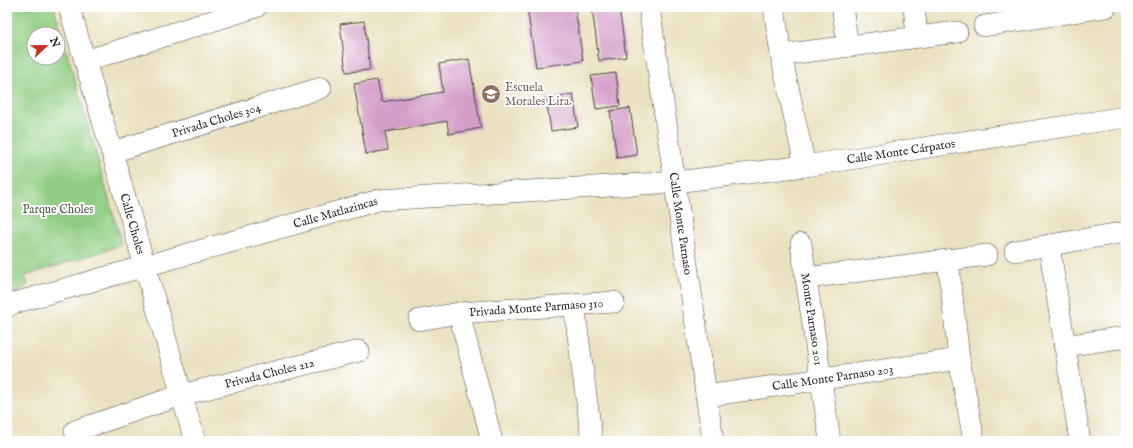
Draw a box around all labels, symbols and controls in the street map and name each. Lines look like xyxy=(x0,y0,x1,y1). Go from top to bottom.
north arrow xyxy=(26,26,66,66)
text: N xyxy=(46,35,63,50)
place label: Escuela Morales Lira. xyxy=(505,80,572,109)
school or university icon: Escuela Morales Lira. xyxy=(480,83,502,105)
street label: Privada Choles 304 xyxy=(170,100,263,141)
street label: Calle Monte Cárpatos xyxy=(846,136,956,168)
street label: Calle Monte Parnaso xyxy=(665,171,695,277)
street label: Calle Choles xyxy=(116,192,148,256)
street label: Calle Matlazincas xyxy=(291,194,379,232)
park label: Parque Choles xyxy=(22,202,94,218)
street label: Monte Parnaso 201 xyxy=(797,272,826,367)
street label: Privada Monte Parmaso 310 xyxy=(469,296,604,320)
street label: Privada Choles 212 xyxy=(223,355,316,392)
street label: Calle Monte Parnaso 203 xyxy=(771,362,894,394)

